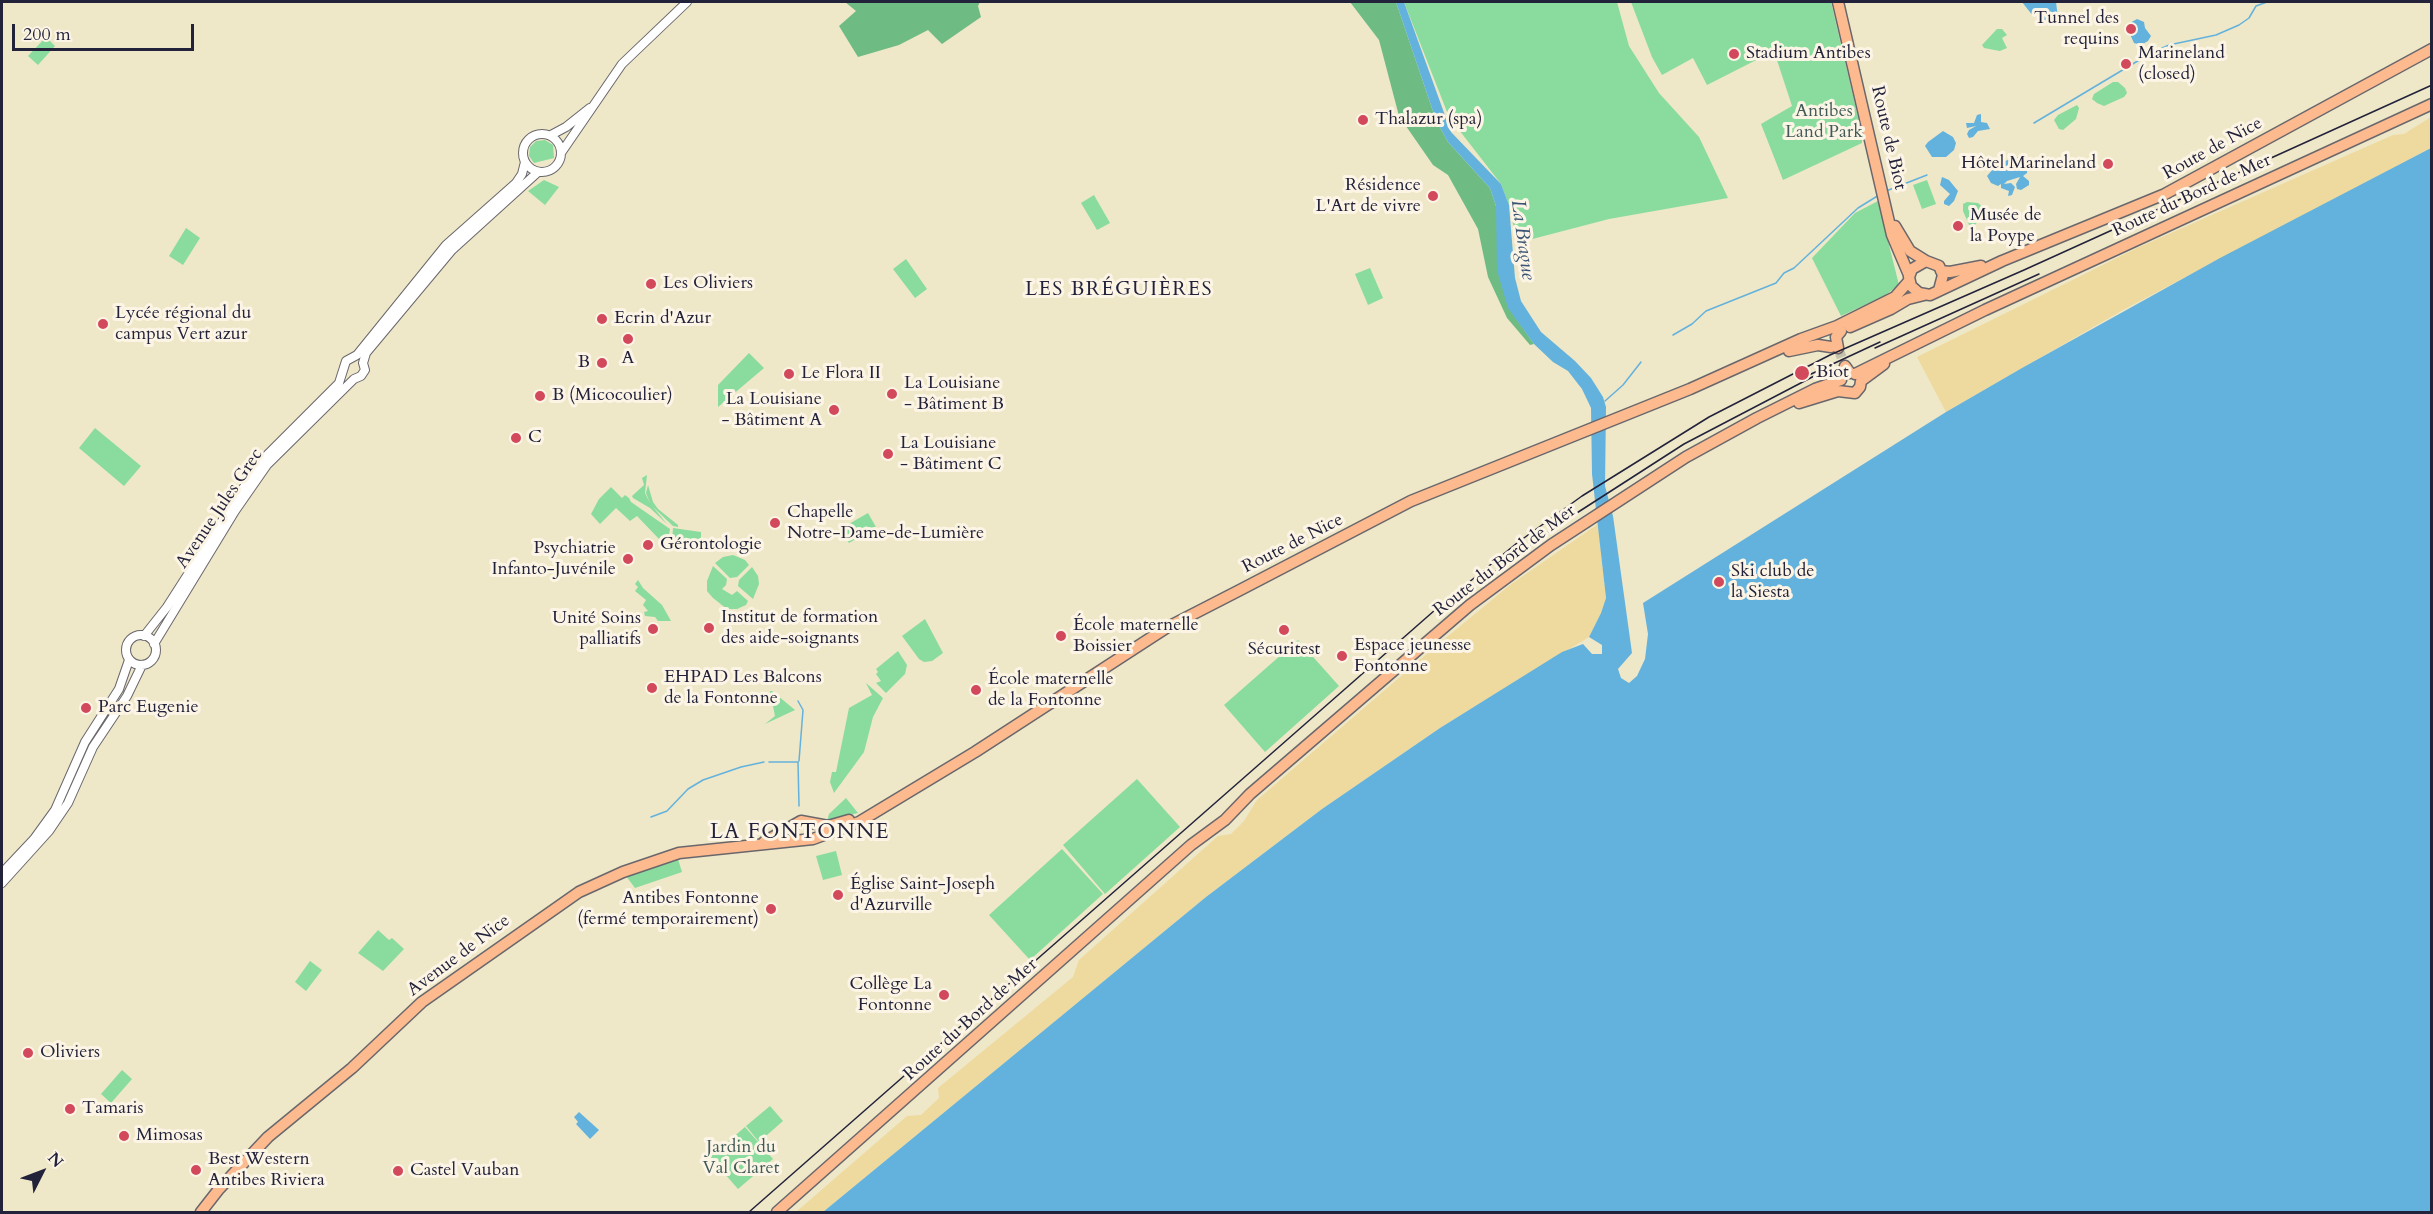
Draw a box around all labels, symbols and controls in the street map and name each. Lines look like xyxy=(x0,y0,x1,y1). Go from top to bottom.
place label: Tunnel des requins xyxy=(2034,8,2119,50)
scale bar xyxy=(15,12,196,50)
text: 200 m xyxy=(23,22,71,47)
marker: Tunnel des requins xyxy=(2124,22,2138,36)
place label: Stadium Antibes xyxy=(1746,43,1871,65)
place label: Marineland (closed) xyxy=(2138,43,2225,86)
marker: Stadium Antibes xyxy=(1727,47,1741,61)
marker: Marineland (closed) xyxy=(2119,57,2133,71)
street label: Route de Biot xyxy=(1866,84,1910,192)
park label: Antibes Land Park xyxy=(1785,101,1863,144)
place label: Thalazur (spa) xyxy=(1375,109,1482,131)
marker: Thalazur (spa) xyxy=(1356,113,1370,127)
street label: Route de Nice xyxy=(2160,113,2266,185)
street label: Route du Bord de Mer xyxy=(2109,150,2275,242)
place label: Hôtel Marineland xyxy=(1961,153,2096,175)
marker: Hôtel Marineland xyxy=(2101,157,2115,171)
place label: Résidence L'Art de vivre xyxy=(1316,175,1421,218)
marker: Résidence L'Art de vivre xyxy=(1426,189,1440,203)
water label: La Brague xyxy=(1504,198,1540,282)
place label: Musée de la Poype xyxy=(1970,205,2042,248)
marker: Musée de la Poype xyxy=(1951,219,1965,233)
place label: Les Oliviers xyxy=(663,273,753,295)
marker: Les Oliviers xyxy=(644,277,658,291)
district label: LES BRÉGUIÈRES xyxy=(1025,278,1213,302)
place label: Lycée régional du campus Vert azur xyxy=(115,303,251,346)
place label: Ecrin d'Azur xyxy=(614,308,711,330)
marker: Ecrin d'Azur xyxy=(595,312,609,326)
marker: Lycée régional du campus Vert azur xyxy=(96,317,110,331)
marker: A xyxy=(621,332,635,346)
place label: A xyxy=(622,348,634,370)
place label: B xyxy=(578,352,590,374)
marker: B xyxy=(595,356,609,370)
place label: Biot xyxy=(1816,362,1849,384)
place label: Le Flora II xyxy=(801,363,881,385)
marker: Biot xyxy=(1793,364,1811,382)
marker: Le Flora II xyxy=(782,367,796,381)
place label: La Louisiane - Bâtiment B xyxy=(904,373,1004,416)
place label: B (Micocoulier) xyxy=(552,385,673,407)
marker: La Louisiane - Bâtiment B xyxy=(885,387,899,401)
marker: B (Micocoulier) xyxy=(533,389,547,403)
place label: La Louisiane - Bâtiment A xyxy=(721,389,822,432)
marker: La Louisiane - Bâtiment A xyxy=(827,403,841,417)
place label: C xyxy=(528,427,542,449)
marker: C xyxy=(509,431,523,445)
place label: La Louisiane - Bâtiment C xyxy=(900,433,1002,476)
street label: Avenue Jules Grec xyxy=(172,445,268,573)
marker: La Louisiane - Bâtiment C xyxy=(881,447,895,461)
street label: Route du Bord de Mer xyxy=(1430,501,1580,621)
place label: Chapelle Notre-Dame-de-Lumière xyxy=(787,502,984,544)
street label: Route de Nice xyxy=(1239,509,1347,579)
marker: Chapelle Notre-Dame-de-Lumière xyxy=(768,516,782,530)
place label: Gérontologie xyxy=(660,534,762,556)
place label: Psychiatrie Infanto-Juvénile xyxy=(491,538,616,580)
marker: Gérontologie xyxy=(641,538,655,552)
marker: Psychiatrie Infanto-Juvénile xyxy=(621,552,635,566)
place label: Ski club de la Siesta xyxy=(1731,561,1814,604)
marker: Ski club de la Siesta xyxy=(1712,575,1726,589)
place label: Institut de formation des aide-soignants xyxy=(721,607,878,650)
place label: Unité Soins palliatifs xyxy=(552,608,641,650)
place label: École maternelle Boissier xyxy=(1073,615,1199,658)
marker: Institut de formation des aide-soignants xyxy=(702,621,716,635)
marker: Unité Soins palliatifs xyxy=(646,622,660,636)
marker: Sécuritest xyxy=(1277,623,1291,637)
marker: École maternelle Boissier xyxy=(1054,629,1068,643)
place label: Espace jeunesse Fontonne xyxy=(1354,635,1471,678)
place label: Sécuritest xyxy=(1248,639,1320,661)
marker: Espace jeunesse Fontonne xyxy=(1335,649,1349,663)
place label: EHPAD Les Balcons de la Fontonne xyxy=(664,667,822,710)
place label: École maternelle de la Fontonne xyxy=(988,669,1114,712)
marker: EHPAD Les Balcons de la Fontonne xyxy=(645,681,659,695)
marker: École maternelle de la Fontonne xyxy=(969,683,983,697)
place label: Parc Eugenie xyxy=(98,697,199,719)
marker: Parc Eugenie xyxy=(79,701,93,715)
district label: LA FONTONNE xyxy=(710,820,890,846)
place label: Église Saint-Joseph d'Azurville xyxy=(850,874,995,916)
place label: Antibes Fontonne (fermé temporairement) xyxy=(577,888,759,930)
marker: Église Saint-Joseph d'Azurville xyxy=(831,888,845,902)
marker: Antibes Fontonne (fermé temporairement) xyxy=(764,902,778,916)
street label: Avenue de Nice xyxy=(404,910,514,1002)
street label: Route du Bord de Mer xyxy=(900,954,1042,1086)
place label: Collège La Fontonne xyxy=(849,974,932,1016)
marker: Collège La Fontonne xyxy=(937,988,951,1002)
place label: Oliviers xyxy=(40,1042,100,1064)
marker: Oliviers xyxy=(21,1046,35,1060)
place label: Tamaris xyxy=(82,1098,144,1120)
marker: Tamaris xyxy=(63,1102,77,1116)
place label: Mimosas xyxy=(136,1125,203,1147)
marker: Mimosas xyxy=(117,1129,131,1143)
park label: Jardin du Val Claret xyxy=(703,1137,779,1180)
north arrow xyxy=(12,1142,72,1202)
text: N xyxy=(43,1147,68,1172)
place label: Best Western Antibes Riviera xyxy=(208,1149,325,1192)
place label: Castel Vauban xyxy=(410,1160,519,1182)
marker: Best Western Antibes Riviera xyxy=(189,1163,203,1177)
marker: Castel Vauban xyxy=(391,1164,405,1178)

